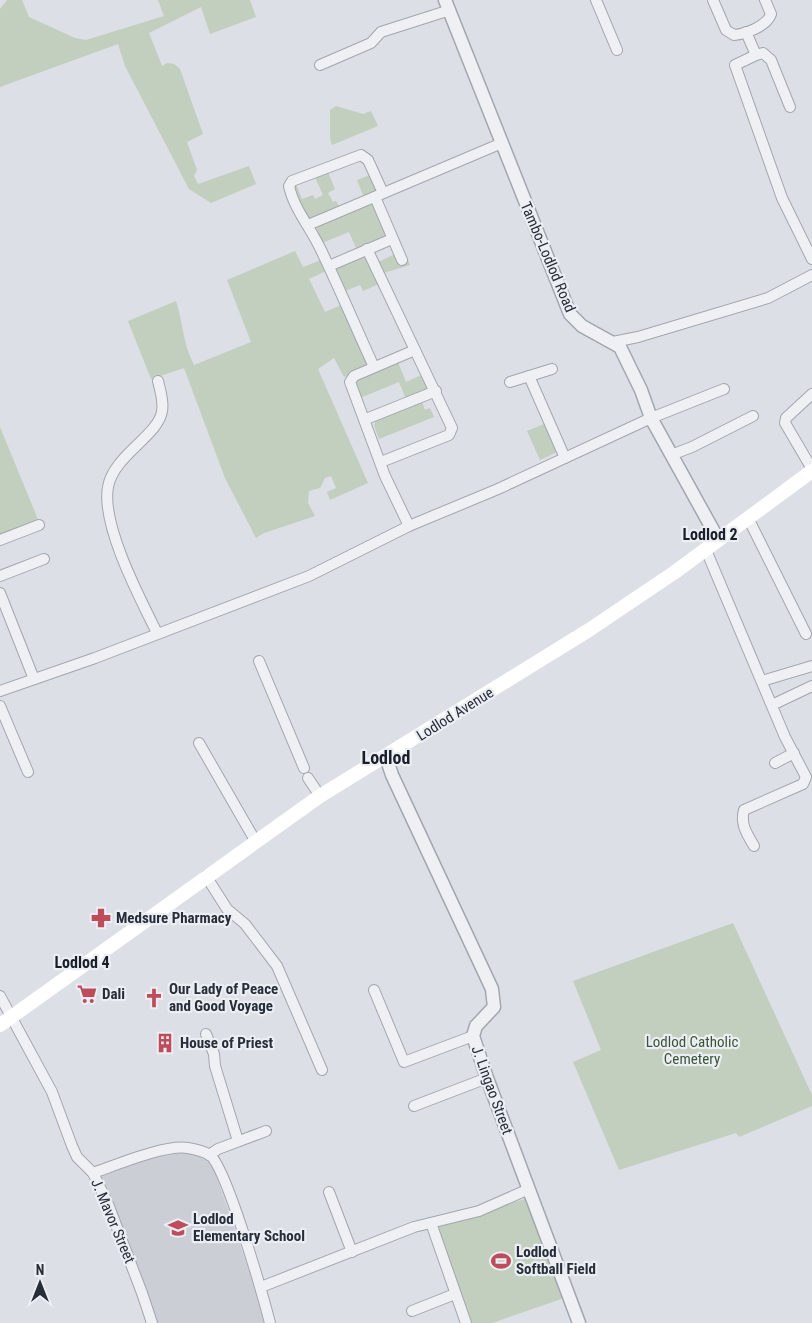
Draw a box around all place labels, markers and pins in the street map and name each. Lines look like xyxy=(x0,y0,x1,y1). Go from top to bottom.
pharmacy icon: Medsure Pharmacy xyxy=(90,907,112,929)
place label: Medsure Pharmacy xyxy=(116,909,232,927)
place label: Our Lady of Peace and Good Voyage xyxy=(169,980,278,1015)
supermarket icon: Dali xyxy=(76,983,98,1005)
place label: Dali xyxy=(102,985,125,1003)
church icon: Our Lady of Peace and Good Voyage xyxy=(143,987,165,1009)
building icon: House of Priest xyxy=(154,1032,176,1054)
place label: House of Priest xyxy=(180,1034,274,1052)
place label: Lodlod Elementary School xyxy=(193,1210,305,1245)
school or university icon: Lodlod Elementary School xyxy=(167,1217,189,1239)
place label: Lodlod Softball Field xyxy=(516,1243,596,1278)
sports icon: Lodlod Softball Field xyxy=(490,1250,512,1272)

